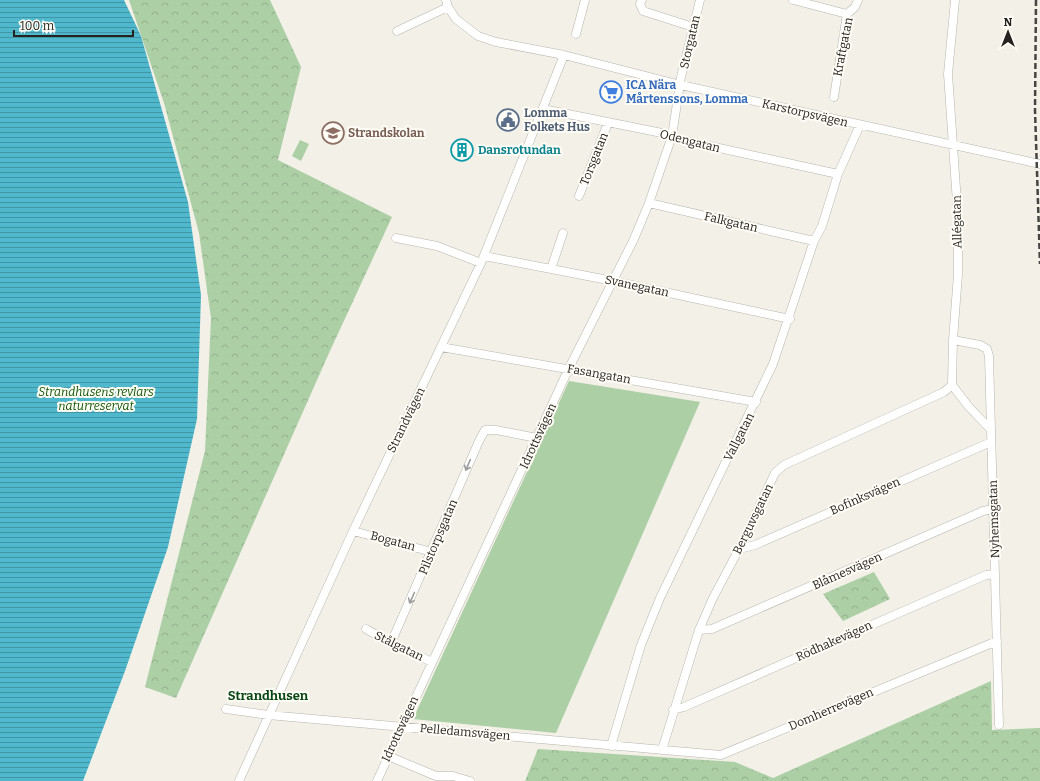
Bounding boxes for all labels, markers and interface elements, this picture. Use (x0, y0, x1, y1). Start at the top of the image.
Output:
scale bar (14, 12, 133, 38)
north arrow (988, 12, 1028, 52)
street label: Storgatan (677, 13, 703, 70)
street label: Kraftgatan (830, 16, 856, 78)
text: N (1004, 16, 1013, 29)
text: 100 m (20, 19, 55, 33)
place label: ICA Nära Mårtenssons, Lomma (626, 78, 748, 106)
supermarket icon: ICA Nära Mårtenssons, Lomma (598, 79, 624, 105)
street label: Karstorpsvägen (761, 96, 850, 130)
place label: Lomma Folkets Hus (524, 106, 590, 134)
public building icon: Lomma Folkets Hus (495, 107, 521, 133)
school or university icon: Strandskolan (320, 120, 346, 146)
place label: Strandskolan (348, 126, 425, 140)
street label: Odengatan (658, 127, 722, 155)
street label: Torsgatan (577, 130, 611, 187)
building icon: Dansrotundan (449, 137, 475, 163)
place label: Dansrotundan (478, 143, 561, 157)
street label: Allégatan (950, 195, 964, 249)
street label: Falkgatan (703, 209, 759, 235)
street label: Svanegatan (604, 272, 671, 300)
street label: Fasangatan (566, 362, 632, 387)
park label: Strandhusens revlars naturreservat (38, 385, 154, 413)
street label: Strandvägen (384, 385, 428, 455)
street label: Idrottsvägen (517, 401, 559, 471)
street label: Vallgatan (721, 410, 757, 463)
one-way arrow (464, 459, 472, 471)
street label: Bofinksvägen (828, 474, 903, 518)
street label: Nyhemsgatan (986, 479, 1002, 558)
street label: Berguvsgatan (730, 481, 776, 556)
street label: Pilstorpsgatan (416, 497, 460, 577)
street label: Bogatan (369, 528, 417, 554)
street label: Blåmesvägen (810, 549, 884, 593)
one-way arrow (408, 591, 415, 603)
street label: Rödhakevägen (794, 618, 875, 664)
street label: Stålgatan (372, 628, 426, 664)
street label: Domherrevägen (786, 685, 876, 733)
district label: Strandhusen (228, 688, 309, 703)
street label: Idrottsvägen (379, 694, 421, 764)
street label: Pelledamsvägen (419, 721, 511, 743)

